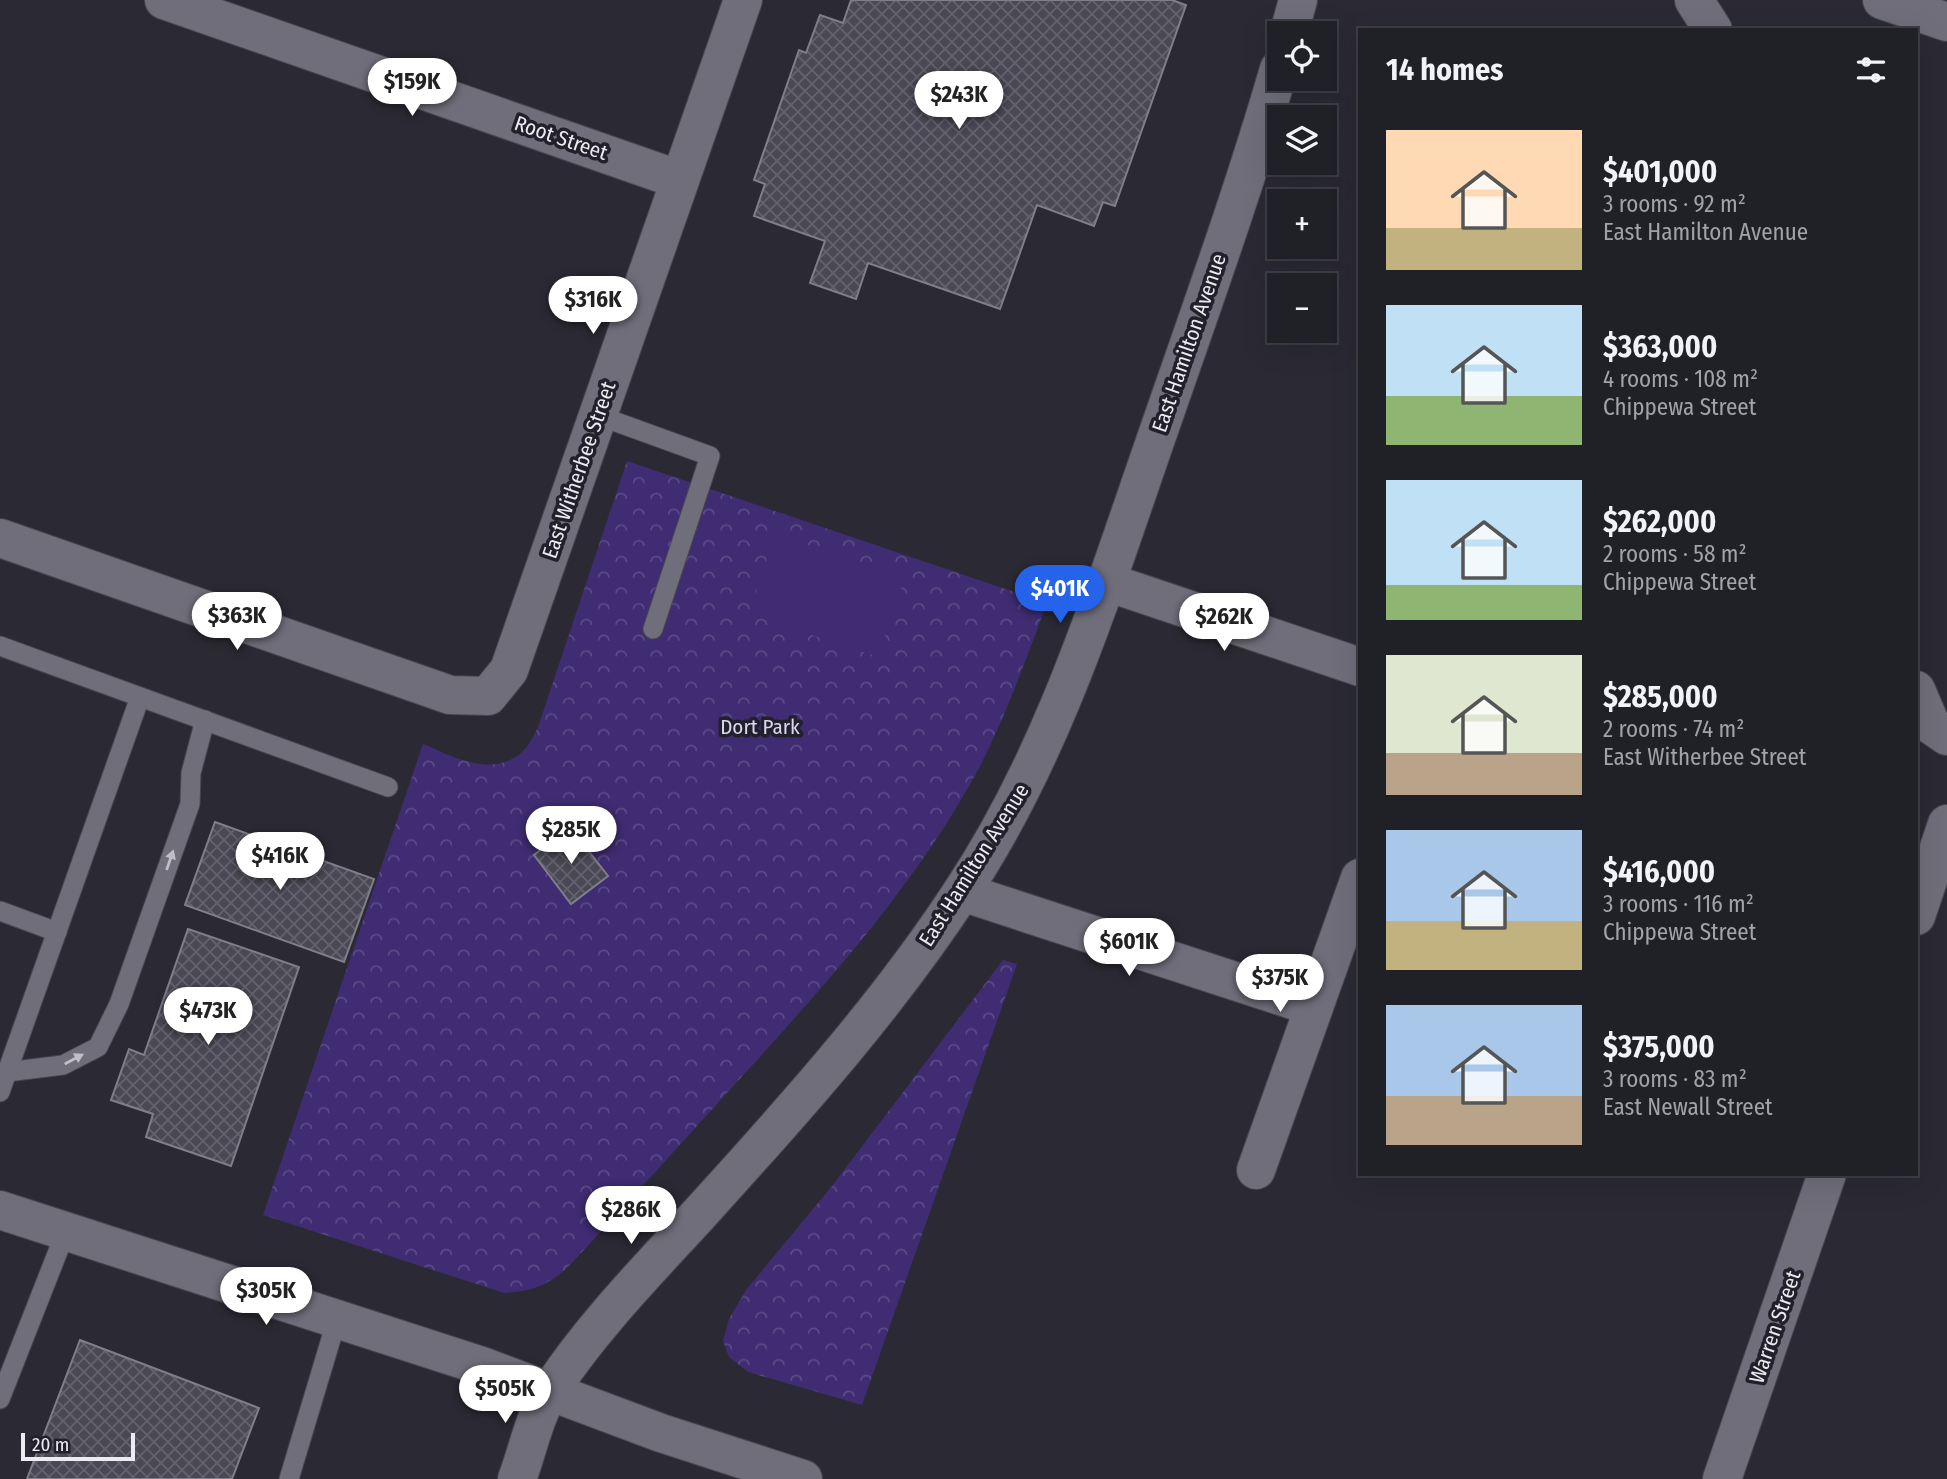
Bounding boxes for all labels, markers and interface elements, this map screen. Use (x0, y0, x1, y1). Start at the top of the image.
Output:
map controls (1267, 21, 1337, 343)
button: locate (1267, 21, 1337, 91)
icon: filters (1852, 51, 1890, 89)
text: 14 homes (1386, 52, 1503, 88)
pin: $159K (363, 58, 461, 118)
text: $159K (384, 67, 440, 95)
pin: $243K (910, 72, 1008, 131)
text: $243K (930, 80, 988, 108)
button: layers (1267, 105, 1337, 175)
street label: Root Street (511, 110, 611, 166)
text: $401,000 (1603, 154, 1717, 190)
icon: home (1442, 158, 1526, 242)
button: + (1267, 189, 1337, 259)
text: 3 rooms · 92 m² (1603, 190, 1746, 218)
text: East Hamilton Avenue (1603, 218, 1808, 246)
street label: East Hamilton Avenue (1146, 250, 1232, 436)
button: − (1267, 273, 1337, 343)
pin: $316K (544, 276, 642, 336)
text: $316K (565, 285, 622, 313)
text: $363,000 (1603, 329, 1717, 365)
icon: home (1442, 333, 1526, 417)
text: 4 rooms · 108 m² (1603, 365, 1758, 393)
street label: East Witherbee Street (536, 378, 622, 562)
text: Chippewa Street (1603, 393, 1756, 421)
text: $262,000 (1603, 504, 1716, 540)
icon: home (1442, 508, 1526, 592)
text: 2 rooms · 58 m² (1603, 540, 1747, 568)
pin: $401K (1011, 566, 1109, 625)
text: Chippewa Street (1603, 568, 1756, 596)
text: $401K (1031, 574, 1089, 602)
pin: $363K (188, 592, 286, 652)
pin: $262K (1175, 594, 1273, 653)
text: $363K (208, 601, 266, 629)
text: $262K (1195, 602, 1253, 630)
text: $285,000 (1603, 679, 1718, 715)
icon: home (1442, 683, 1526, 767)
park label: Dort Park (720, 714, 800, 740)
text: 2 rooms · 74 m² (1603, 715, 1744, 743)
text: East Witherbee Street (1603, 743, 1806, 771)
street label: East Hamilton Avenue (913, 779, 1035, 951)
pin: $285K (522, 806, 620, 866)
text: $285K (542, 815, 600, 843)
pin: $416K (231, 832, 329, 892)
text: $416K (252, 841, 308, 869)
one-way arrow (165, 850, 176, 871)
text: $416,000 (1603, 854, 1715, 890)
icon: home (1442, 858, 1526, 942)
text: 3 rooms · 116 m² (1603, 890, 1754, 918)
pin: $601K (1080, 918, 1178, 978)
text: Chippewa Street (1603, 918, 1756, 946)
text: $601K (1100, 927, 1158, 955)
pin: $375K (1231, 954, 1329, 1014)
text: $375K (1252, 963, 1308, 991)
pin: $473K (159, 988, 257, 1047)
text: $473K (180, 996, 236, 1024)
text: $375,000 (1603, 1029, 1715, 1065)
icon: home (1442, 1033, 1526, 1117)
one-way arrow (64, 1054, 84, 1065)
text: 3 rooms · 83 m² (1603, 1065, 1747, 1093)
text: East Newall Street (1603, 1093, 1773, 1121)
pin: $286K (582, 1186, 680, 1246)
text: $286K (601, 1195, 661, 1223)
street label: Warren Street (1744, 1267, 1806, 1387)
pin: $305K (217, 1268, 315, 1327)
text: $305K (236, 1276, 296, 1304)
pin: $505K (456, 1366, 554, 1425)
text: $505K (475, 1374, 535, 1402)
scale bar (21, 1430, 135, 1462)
text: 20 m (32, 1433, 69, 1456)

